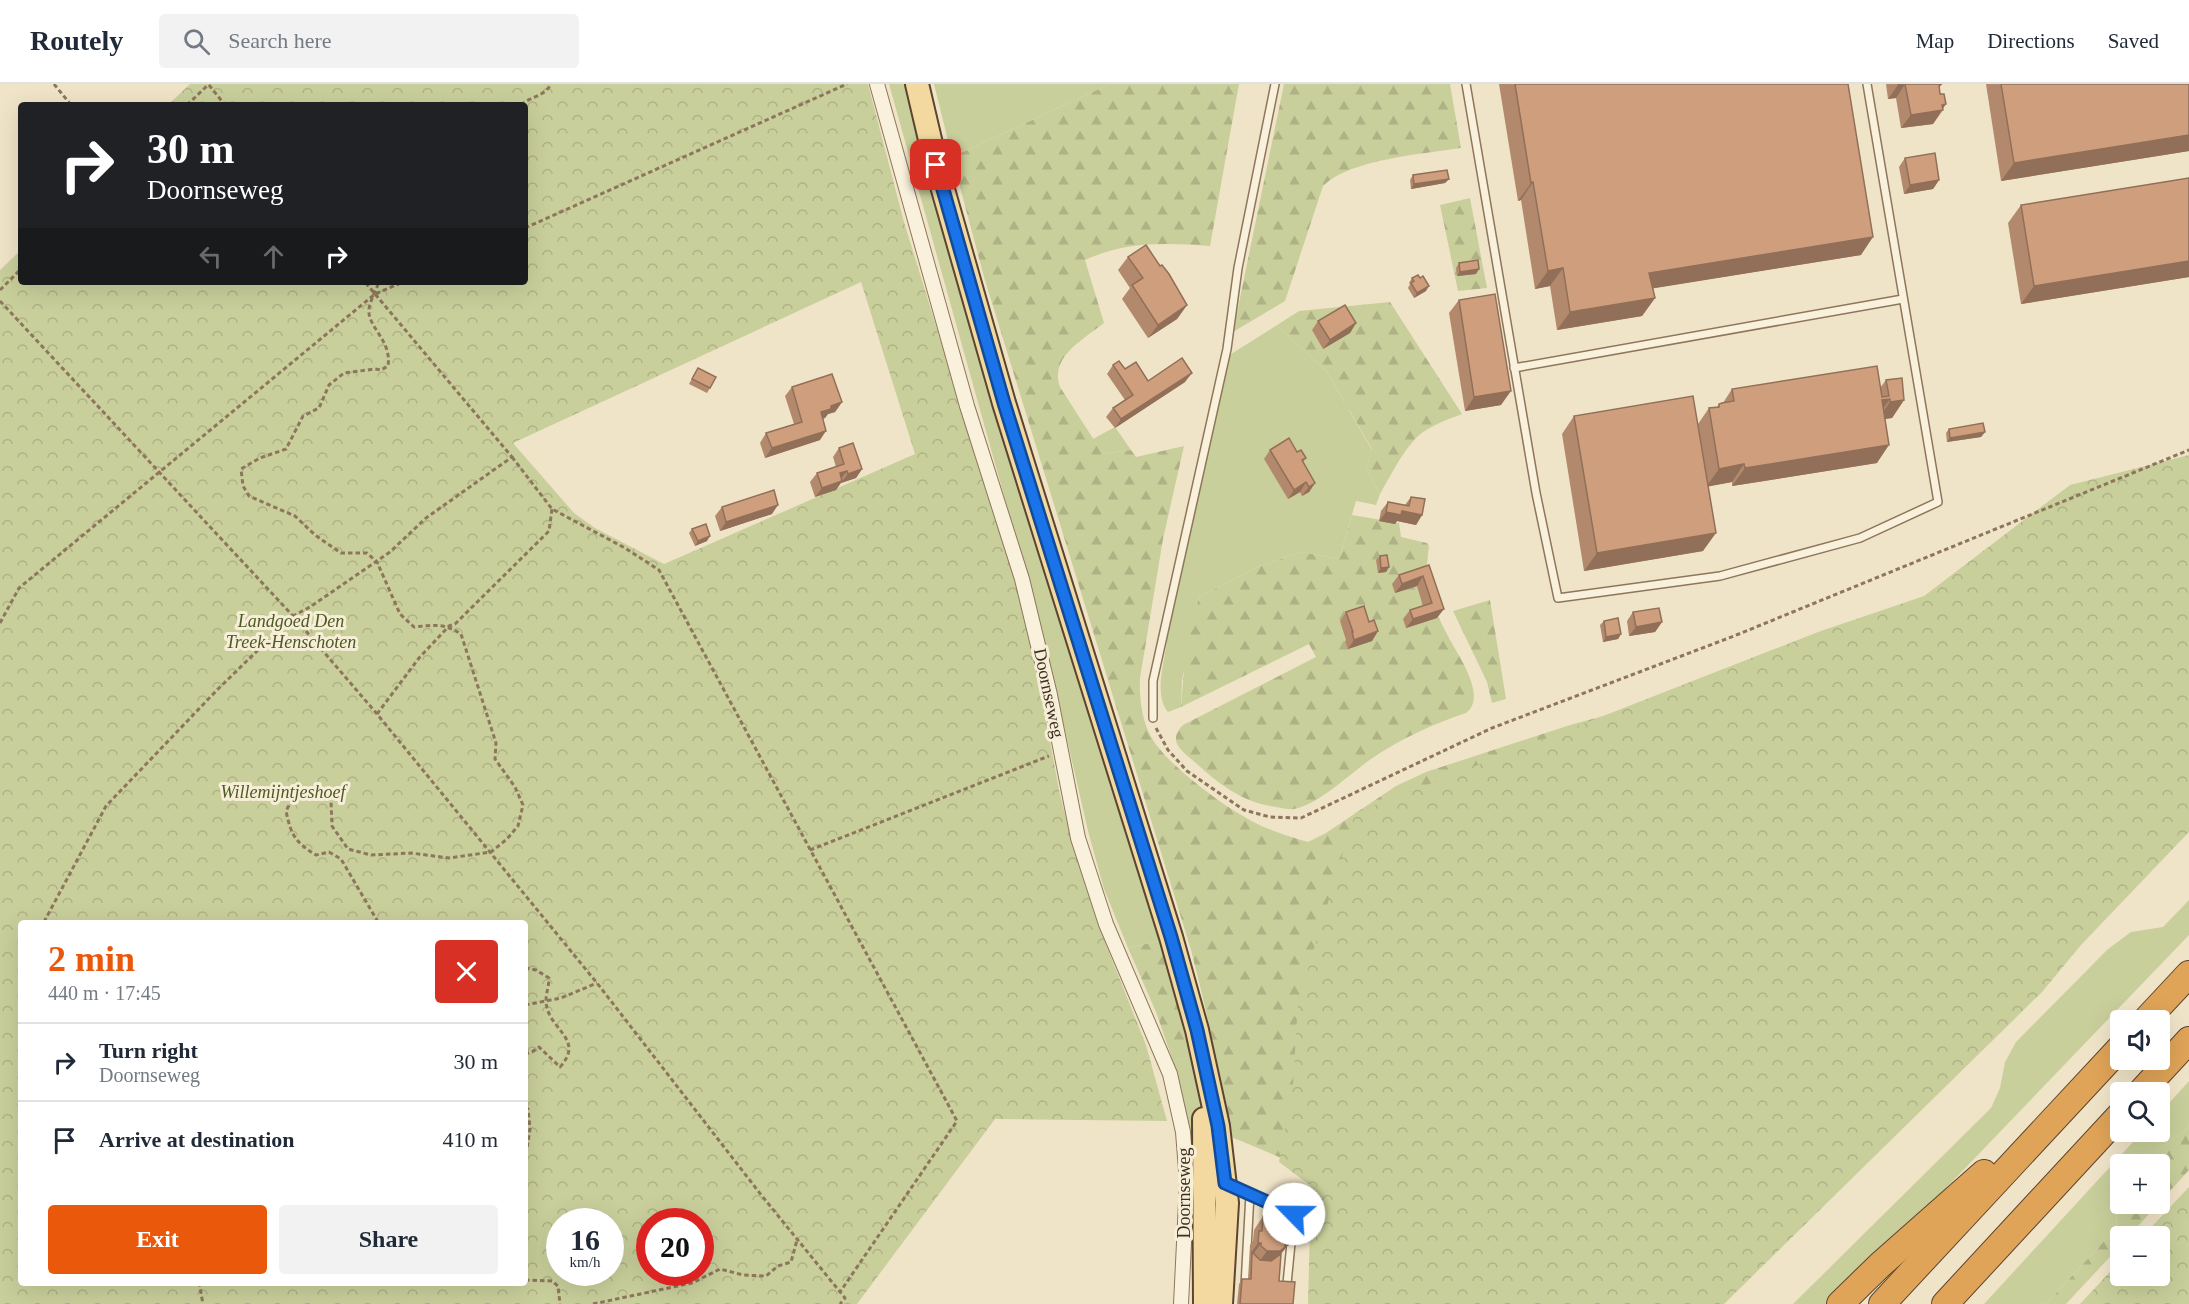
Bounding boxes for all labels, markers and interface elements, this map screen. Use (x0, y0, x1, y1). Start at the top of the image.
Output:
search box (159, 14, 579, 68)
text: Routely (30, 25, 123, 56)
icon: search (180, 25, 213, 58)
text: Search here (228, 28, 332, 53)
text: Map (1916, 29, 1954, 53)
text: Directions (1987, 29, 2075, 53)
text: Saved (2108, 29, 2159, 53)
icon: right (48, 126, 126, 204)
text: 30 m (147, 126, 235, 172)
pin (910, 139, 961, 190)
icon: arrive (919, 148, 952, 181)
text: Doornseweg (147, 175, 283, 205)
icon: left (194, 240, 227, 273)
icon: ahead (257, 240, 290, 273)
icon: right (320, 240, 353, 273)
park label: Landgoed Den Treek-Henschoten (226, 611, 356, 652)
street label: Doornseweg (1030, 646, 1068, 740)
park label: Willemijntjeshoef (221, 782, 348, 802)
text: 2 min (48, 939, 135, 979)
button: close (435, 940, 498, 1003)
text: 440 m · 17:45 (48, 982, 161, 1004)
map controls (2110, 1010, 2170, 1286)
button: sound (2110, 1010, 2170, 1070)
text: Turn right (99, 1038, 198, 1063)
icon: right (48, 1046, 81, 1079)
text: 30 m (453, 1049, 498, 1074)
text: Doornseweg (99, 1064, 200, 1086)
button: search (2110, 1082, 2170, 1142)
icon: arrive (48, 1124, 81, 1157)
text: Arrive at destination (99, 1127, 295, 1152)
text: 410 m (442, 1127, 498, 1152)
street label: Doornseweg (1174, 1148, 1194, 1238)
button: + (2110, 1154, 2170, 1214)
position arrow (1262, 1182, 1326, 1246)
button: Exit (48, 1205, 267, 1274)
button: Share (279, 1205, 498, 1274)
speed limit sign: 20 (636, 1208, 714, 1286)
text: 16 (570, 1223, 600, 1256)
button: − (2110, 1226, 2170, 1286)
text: km/h (570, 1254, 600, 1270)

